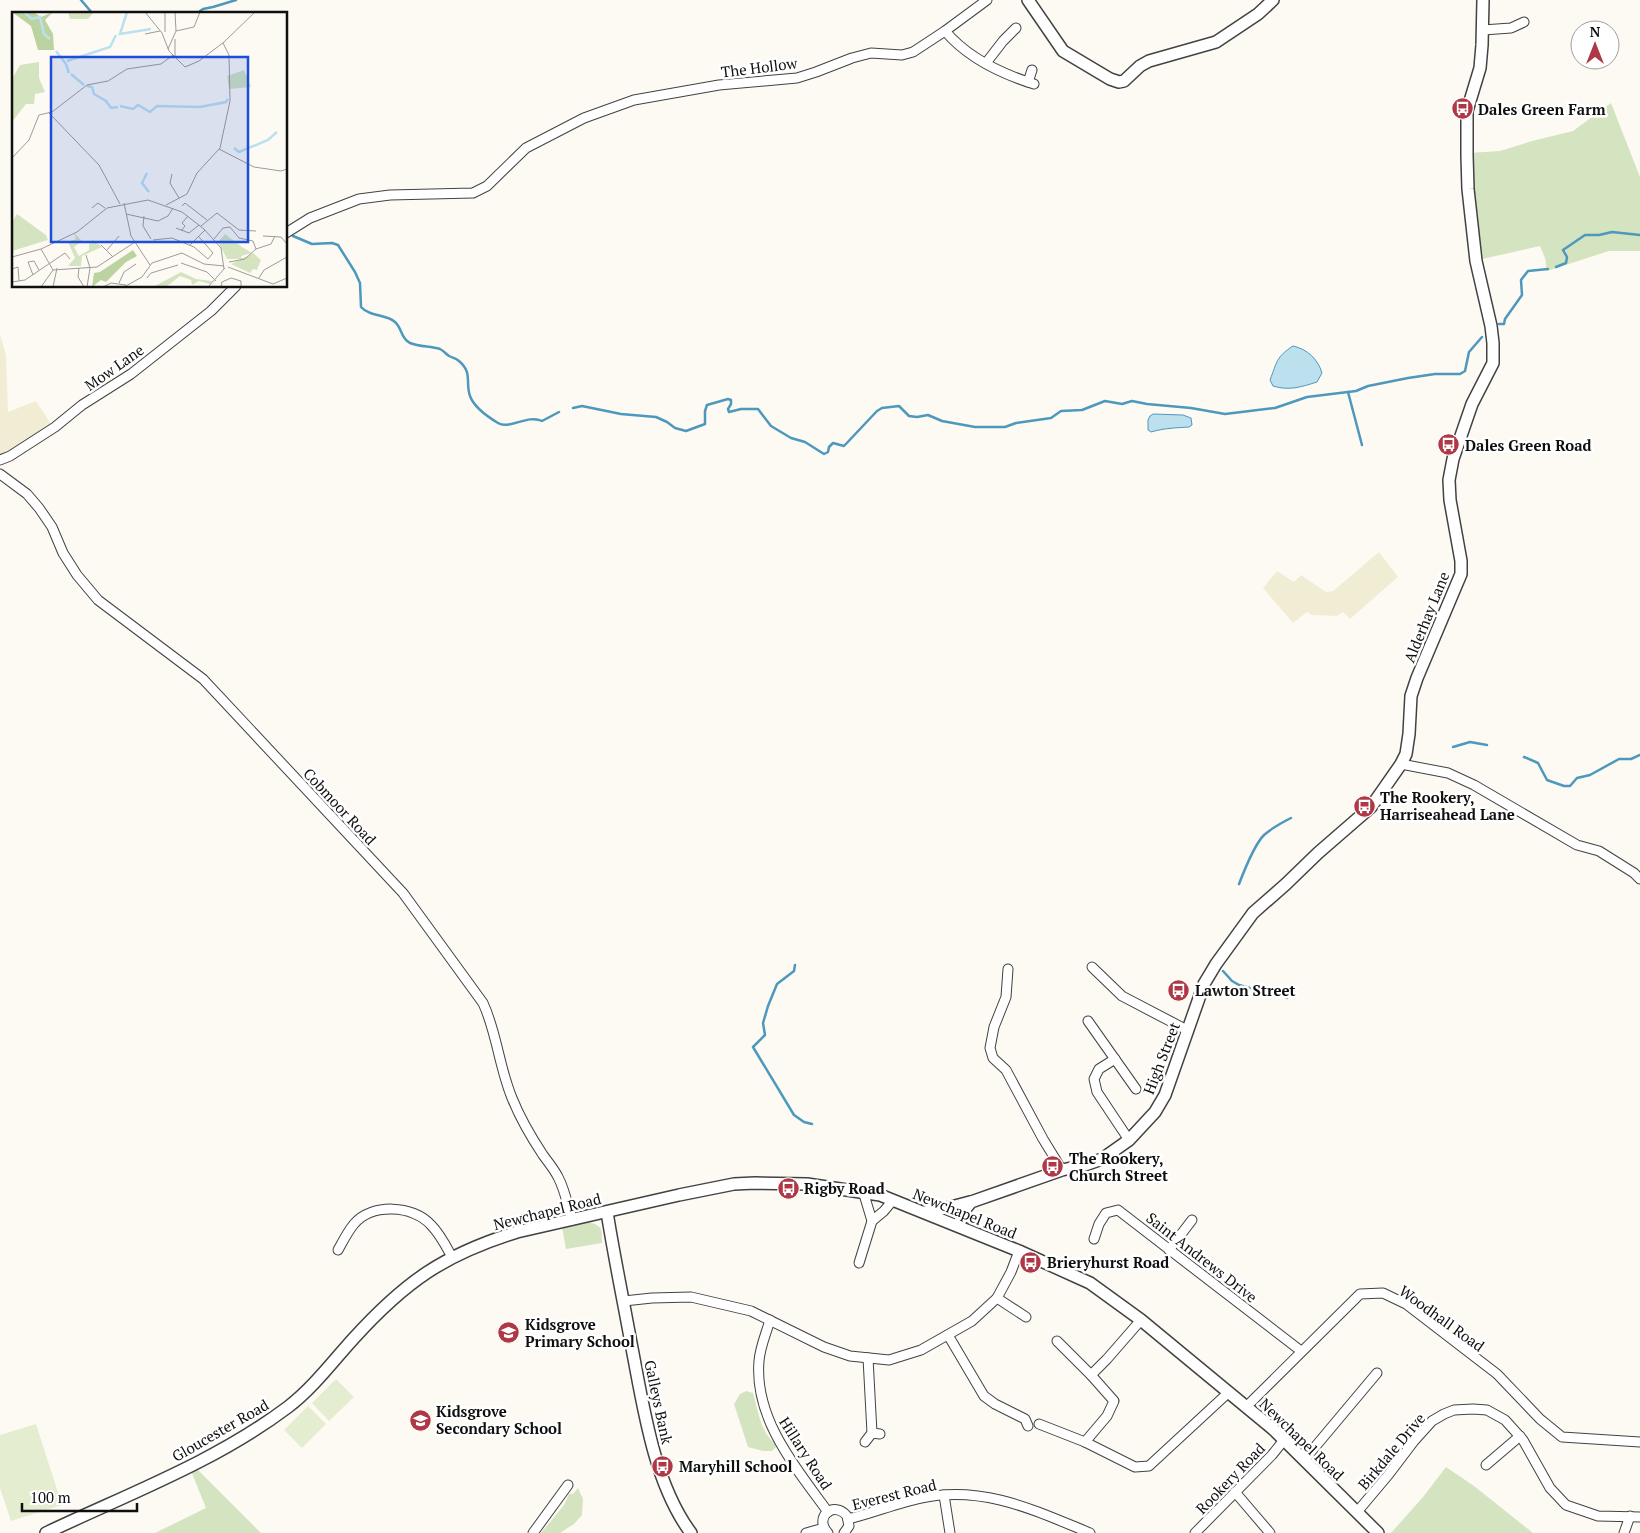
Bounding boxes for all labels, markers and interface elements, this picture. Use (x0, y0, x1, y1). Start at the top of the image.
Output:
inset map (12, 12, 288, 288)
north arrow (1570, 20, 1620, 70)
text: N (1590, 22, 1601, 41)
street label: The Hollow (720, 52, 799, 82)
bus stop icon: Dales Green Farm (1450, 97, 1474, 121)
place label: Dales Green Farm (1478, 99, 1606, 119)
street label: Mow Lane (80, 339, 148, 395)
bus stop icon: Dales Green Road (1437, 433, 1461, 457)
place label: Dales Green Road (1465, 435, 1592, 455)
street label: Alderhay Lane (1399, 569, 1453, 665)
street label: Cobmoor Road (299, 763, 381, 849)
place label: The Rookery, Harriseahead Lane (1380, 787, 1515, 824)
bus stop icon: The Rookery, Harriseahead Lane (1352, 794, 1376, 818)
bus stop icon: Lawton Street (1167, 978, 1191, 1002)
place label: Lawton Street (1195, 980, 1296, 1000)
street label: High Street (1138, 1019, 1184, 1097)
place label: The Rookery, Church Street (1069, 1148, 1168, 1185)
bus stop icon: The Rookery, Church Street (1041, 1155, 1065, 1179)
bus stop icon: Rigby Road (776, 1176, 800, 1200)
place label: Rigby Road (804, 1178, 885, 1198)
street label: Newchapel Road (910, 1183, 1020, 1243)
street label: Newchapel Road (491, 1188, 603, 1234)
street label: Saint Andrews Drive (1142, 1207, 1262, 1307)
bus stop icon: Brieryhurst Road (1019, 1250, 1043, 1274)
place label: Brieryhurst Road (1047, 1252, 1169, 1272)
street label: Woodhall Road (1395, 1280, 1489, 1356)
place label: Kidsgrove Primary School (525, 1314, 635, 1351)
school or university icon: Kidsgrove Primary School (497, 1321, 521, 1345)
street label: Galleys Bank (640, 1358, 678, 1446)
street label: Gloucester Road (168, 1394, 272, 1466)
street label: Newchapel Road (1255, 1394, 1349, 1484)
place label: Kidsgrove Secondary School (436, 1401, 562, 1438)
school or university icon: Kidsgrove Secondary School (408, 1408, 432, 1432)
street label: Birkdale Drive (1353, 1408, 1429, 1494)
street label: Hillary Road (775, 1413, 837, 1493)
street label: Rookery Road (1191, 1438, 1269, 1518)
bus stop icon: Maryhill School (651, 1454, 675, 1478)
place label: Maryhill School (679, 1456, 792, 1476)
street label: Everest Road (850, 1474, 938, 1514)
scale bar (22, 1480, 138, 1512)
text: 100 m (30, 1487, 71, 1507)

